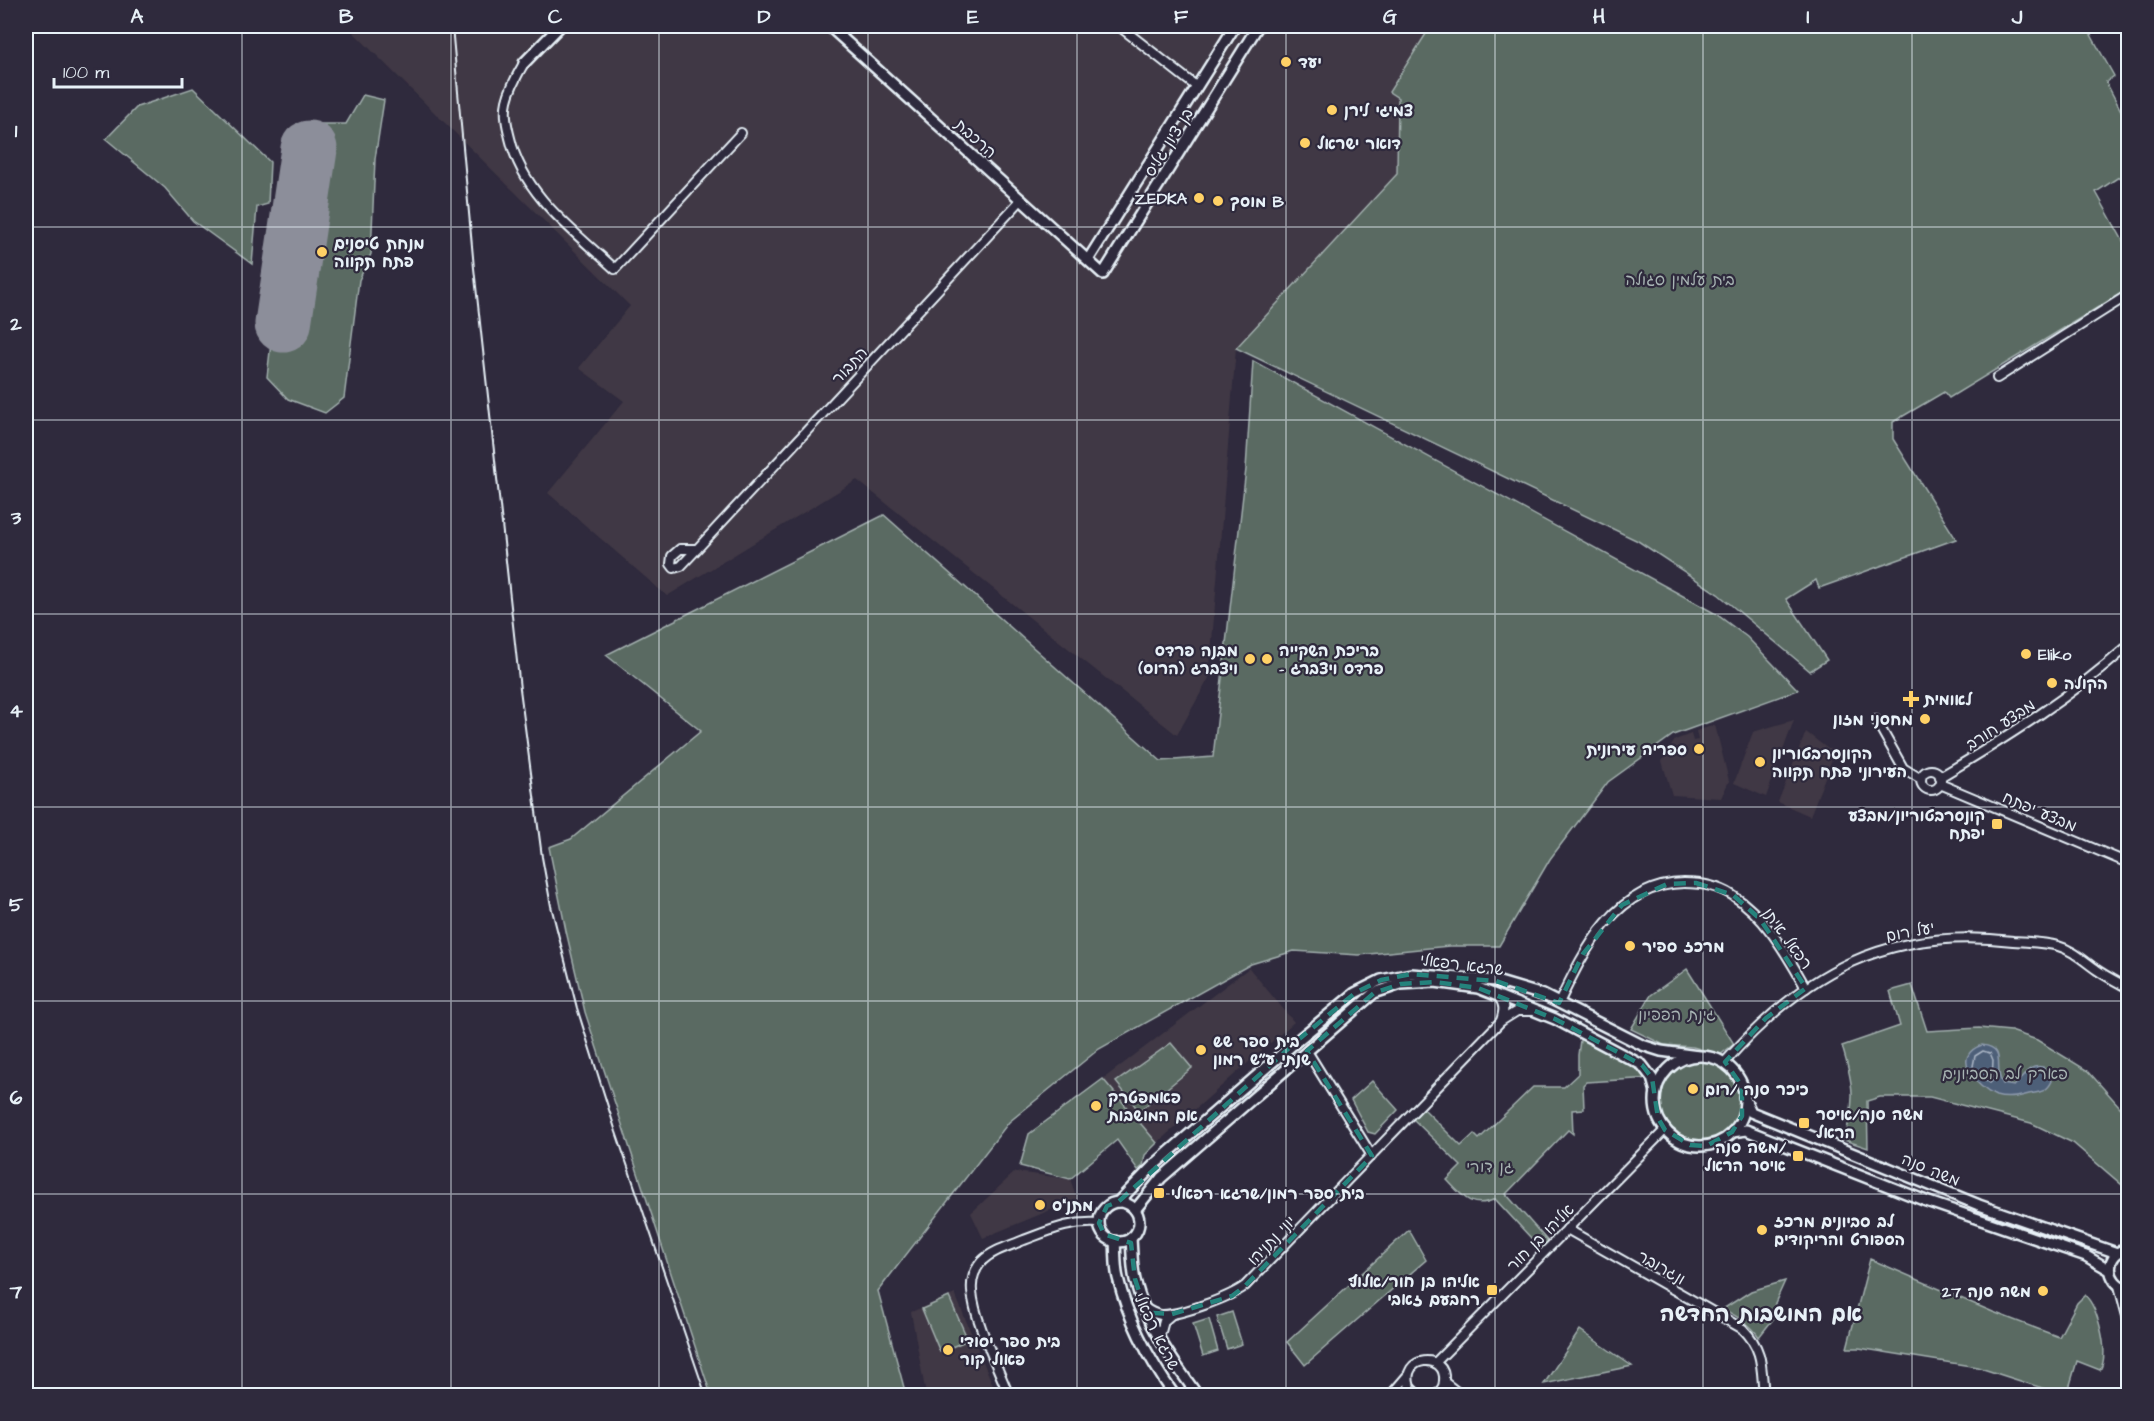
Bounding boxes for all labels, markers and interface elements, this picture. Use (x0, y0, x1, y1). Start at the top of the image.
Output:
text: A (131, 3, 144, 31)
text: B (339, 3, 354, 31)
text: C (548, 3, 563, 31)
text: D (758, 3, 771, 31)
text: E (967, 3, 979, 31)
text: F (1174, 3, 1189, 31)
text: G (1383, 3, 1397, 31)
text: H (1593, 3, 1605, 31)
text: I (1806, 3, 1810, 31)
text: J (2011, 3, 2023, 31)
scale bar (54, 51, 182, 89)
place label: יעד (1298, 52, 1322, 74)
marker: יעד (1279, 55, 1293, 69)
text: 100 m (63, 60, 109, 85)
place label: צמיגי לירן (1344, 100, 1413, 122)
marker: צמיגי לירן (1325, 103, 1339, 117)
street label: בן ציון גליס (1139, 104, 1199, 181)
street label: הרכבת (949, 113, 1001, 163)
text: 1 (15, 117, 18, 145)
place label: דואר ישראל (1317, 133, 1401, 155)
marker: דואר ישראל (1298, 136, 1312, 150)
place label: ZEDKA (1135, 188, 1188, 210)
marker: ZEDKA (1192, 191, 1206, 205)
place label: מוסך B (1230, 191, 1284, 213)
marker: מוסך B (1211, 194, 1225, 208)
place label: מנחת טיסנים פתח תקווה (334, 233, 425, 273)
marker: מנחת טיסנים פתח תקווה (315, 245, 329, 259)
park label: בית עלמין סגולה (1625, 269, 1735, 291)
text: 2 (9, 310, 22, 338)
street label: התבור (827, 342, 873, 389)
text: 3 (10, 504, 22, 532)
place label: מבנה פרדס ויצברג (הרוס) (1137, 640, 1238, 680)
place label: בריכת השקייה - פרדס ויצברג (1279, 640, 1384, 680)
place label: Eliko (2038, 644, 2072, 666)
marker: Eliko (2019, 647, 2033, 661)
marker: מבנה פרדס ויצברג (הרוס) (1243, 652, 1257, 666)
marker: בריכת השקייה - פרדס ויצברג (1260, 652, 1274, 666)
place label: הקולה (2064, 673, 2108, 695)
marker: הקולה (2045, 676, 2059, 690)
place label: לאומית (1923, 689, 1973, 711)
marker: לאומית (1902, 690, 1920, 708)
street label: מבצע חורב (1962, 694, 2040, 756)
text: 4 (9, 697, 23, 725)
place label: מחסני מזון (1833, 709, 1913, 731)
marker: מחסני מזון (1918, 712, 1932, 726)
place label: ספריה עירונית (1586, 739, 1687, 761)
marker: ספריה עירונית (1692, 742, 1706, 756)
place label: הקונסרבטוריון העירוני פתח תקווה (1772, 743, 1907, 783)
marker: הקונסרבטוריון העירוני פתח תקווה (1753, 755, 1767, 769)
street label: מבצע יפתח (1999, 786, 2080, 837)
place label: קונסרבטוריון/מבצע יפתח (1848, 805, 1985, 845)
marker: קונסרבטוריון/מבצע יפתח (1990, 817, 2004, 831)
text: 5 (9, 891, 24, 919)
street label: רפאל איתן (1757, 903, 1817, 974)
street label: יעל רום (1884, 916, 1936, 947)
place label: מרכז ספיר (1642, 936, 1725, 958)
marker: מרכז ספיר (1623, 939, 1637, 953)
street label: שרגא רפאלי (1419, 949, 1505, 981)
park label: גינת הפפיון (1638, 1004, 1716, 1026)
place label: בית ספר שש שנתי ע״ש רמון (1213, 1031, 1311, 1071)
marker: בית ספר שש שנתי ע״ש רמון (1194, 1043, 1208, 1057)
park label: פארק לב הסביונים (1942, 1063, 2068, 1085)
place label: כיכר סנה /רום (1705, 1079, 1809, 1101)
marker: כיכר סנה /רום (1686, 1082, 1700, 1096)
text: 6 (10, 1084, 23, 1112)
place label: פאמפטרק אם המושבות (1106, 1087, 1198, 1127)
marker: פאמפטרק אם המושבות (1089, 1099, 1103, 1113)
place label: משה סנה/איסר הראל (1816, 1104, 1923, 1144)
marker: משה סנה/איסר הראל (1797, 1116, 1811, 1130)
place label: משה סנה/ איסר הראל (1704, 1137, 1787, 1177)
street label: משה סנה (1898, 1148, 1963, 1192)
marker: משה סנה/ איסר הראל (1791, 1149, 1805, 1163)
park label: גן דורי (1466, 1156, 1514, 1178)
place label: בית ספר רמון/שרגא רפאלי (1171, 1183, 1365, 1205)
marker: בית ספר רמון/שרגא רפאלי (1152, 1186, 1166, 1200)
place label: מתנ"ס (1052, 1195, 1093, 1217)
marker: מתנ"ס (1033, 1198, 1047, 1212)
street label: אליהו בן חור (1502, 1199, 1579, 1276)
street label: יוני נתניהו (1243, 1211, 1301, 1270)
place label: לב סביונים מרכז הספורט והריקודים (1774, 1211, 1905, 1251)
marker: לב סביונים מרכז הספורט והריקודים (1755, 1223, 1769, 1237)
street label: ונגרובר (1634, 1245, 1689, 1290)
place label: אליהו בן חור/אלוף רחבעם זאבי (1348, 1271, 1480, 1311)
text: 7 (9, 1278, 23, 1306)
place label: משה סנה 27 (1941, 1281, 2031, 1303)
marker: אליהו בן חור/אלוף רחבעם זאבי (1485, 1283, 1499, 1297)
marker: משה סנה 27 (2036, 1284, 2050, 1298)
street label: שרגא רפאלי (1128, 1289, 1184, 1374)
district label: אם המושבות החדשה (1660, 1299, 1862, 1330)
place label: בית ספר יסודי פאול קור (960, 1331, 1061, 1371)
marker: בית ספר יסודי פאול קור (941, 1343, 955, 1357)

